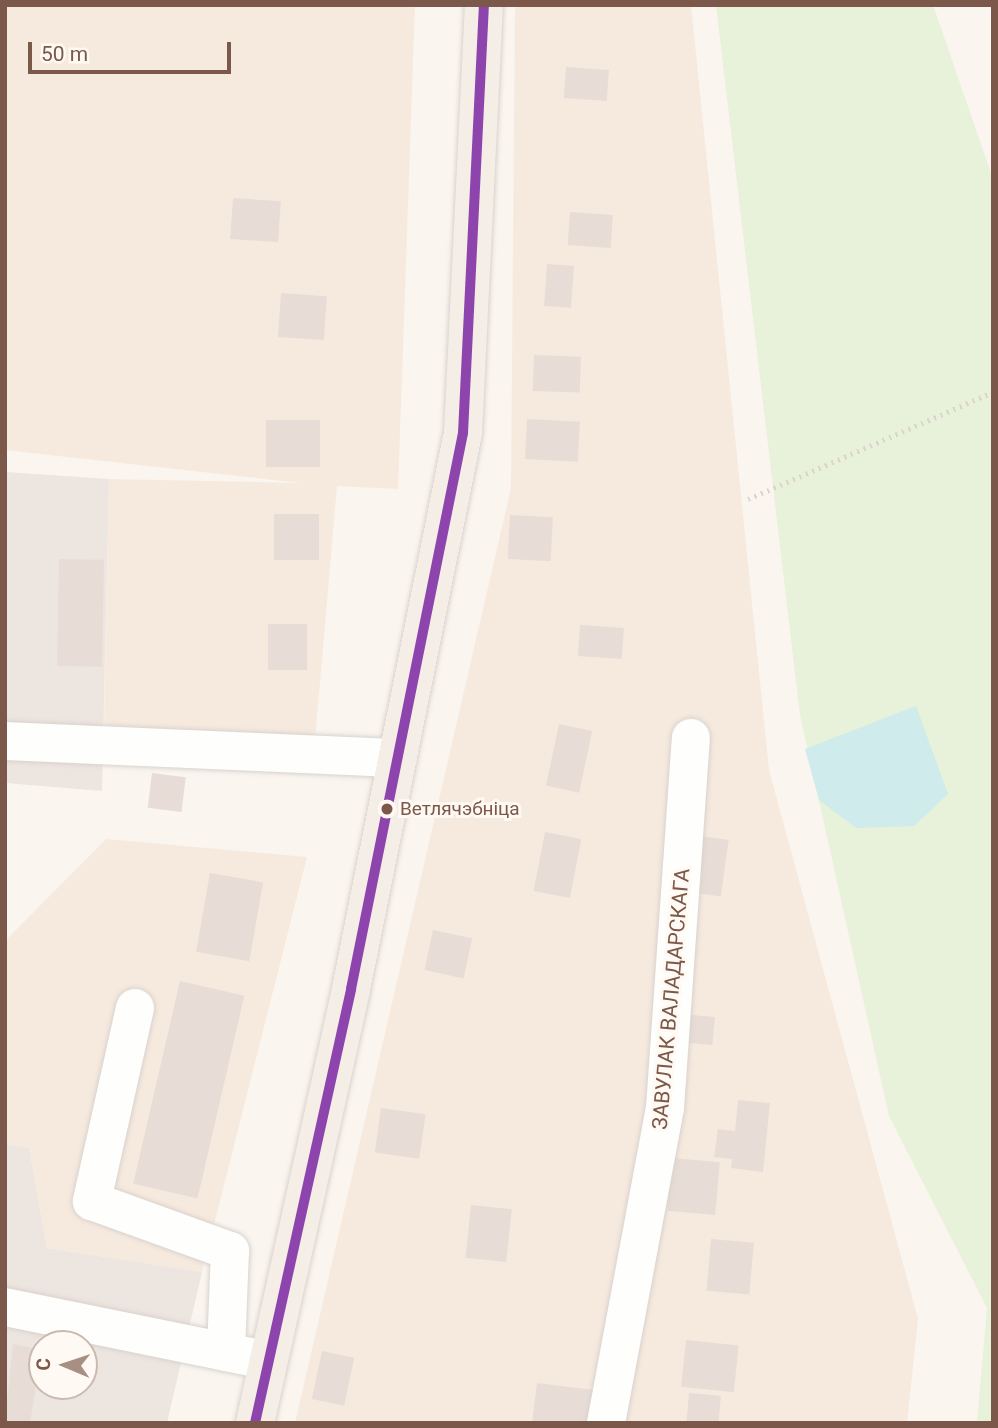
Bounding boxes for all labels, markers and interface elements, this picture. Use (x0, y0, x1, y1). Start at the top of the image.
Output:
scale bar (32, 28, 234, 72)
text: 50 m (41, 42, 88, 66)
place label: Ветлячэбніца (400, 798, 520, 820)
marker: Ветлячэбніца (380, 802, 394, 816)
street label: ЗАВУЛАК ВАЛАДАРСКАГА (647, 867, 695, 1131)
north arrow (28, 1330, 98, 1400)
text: С (32, 1358, 55, 1371)

